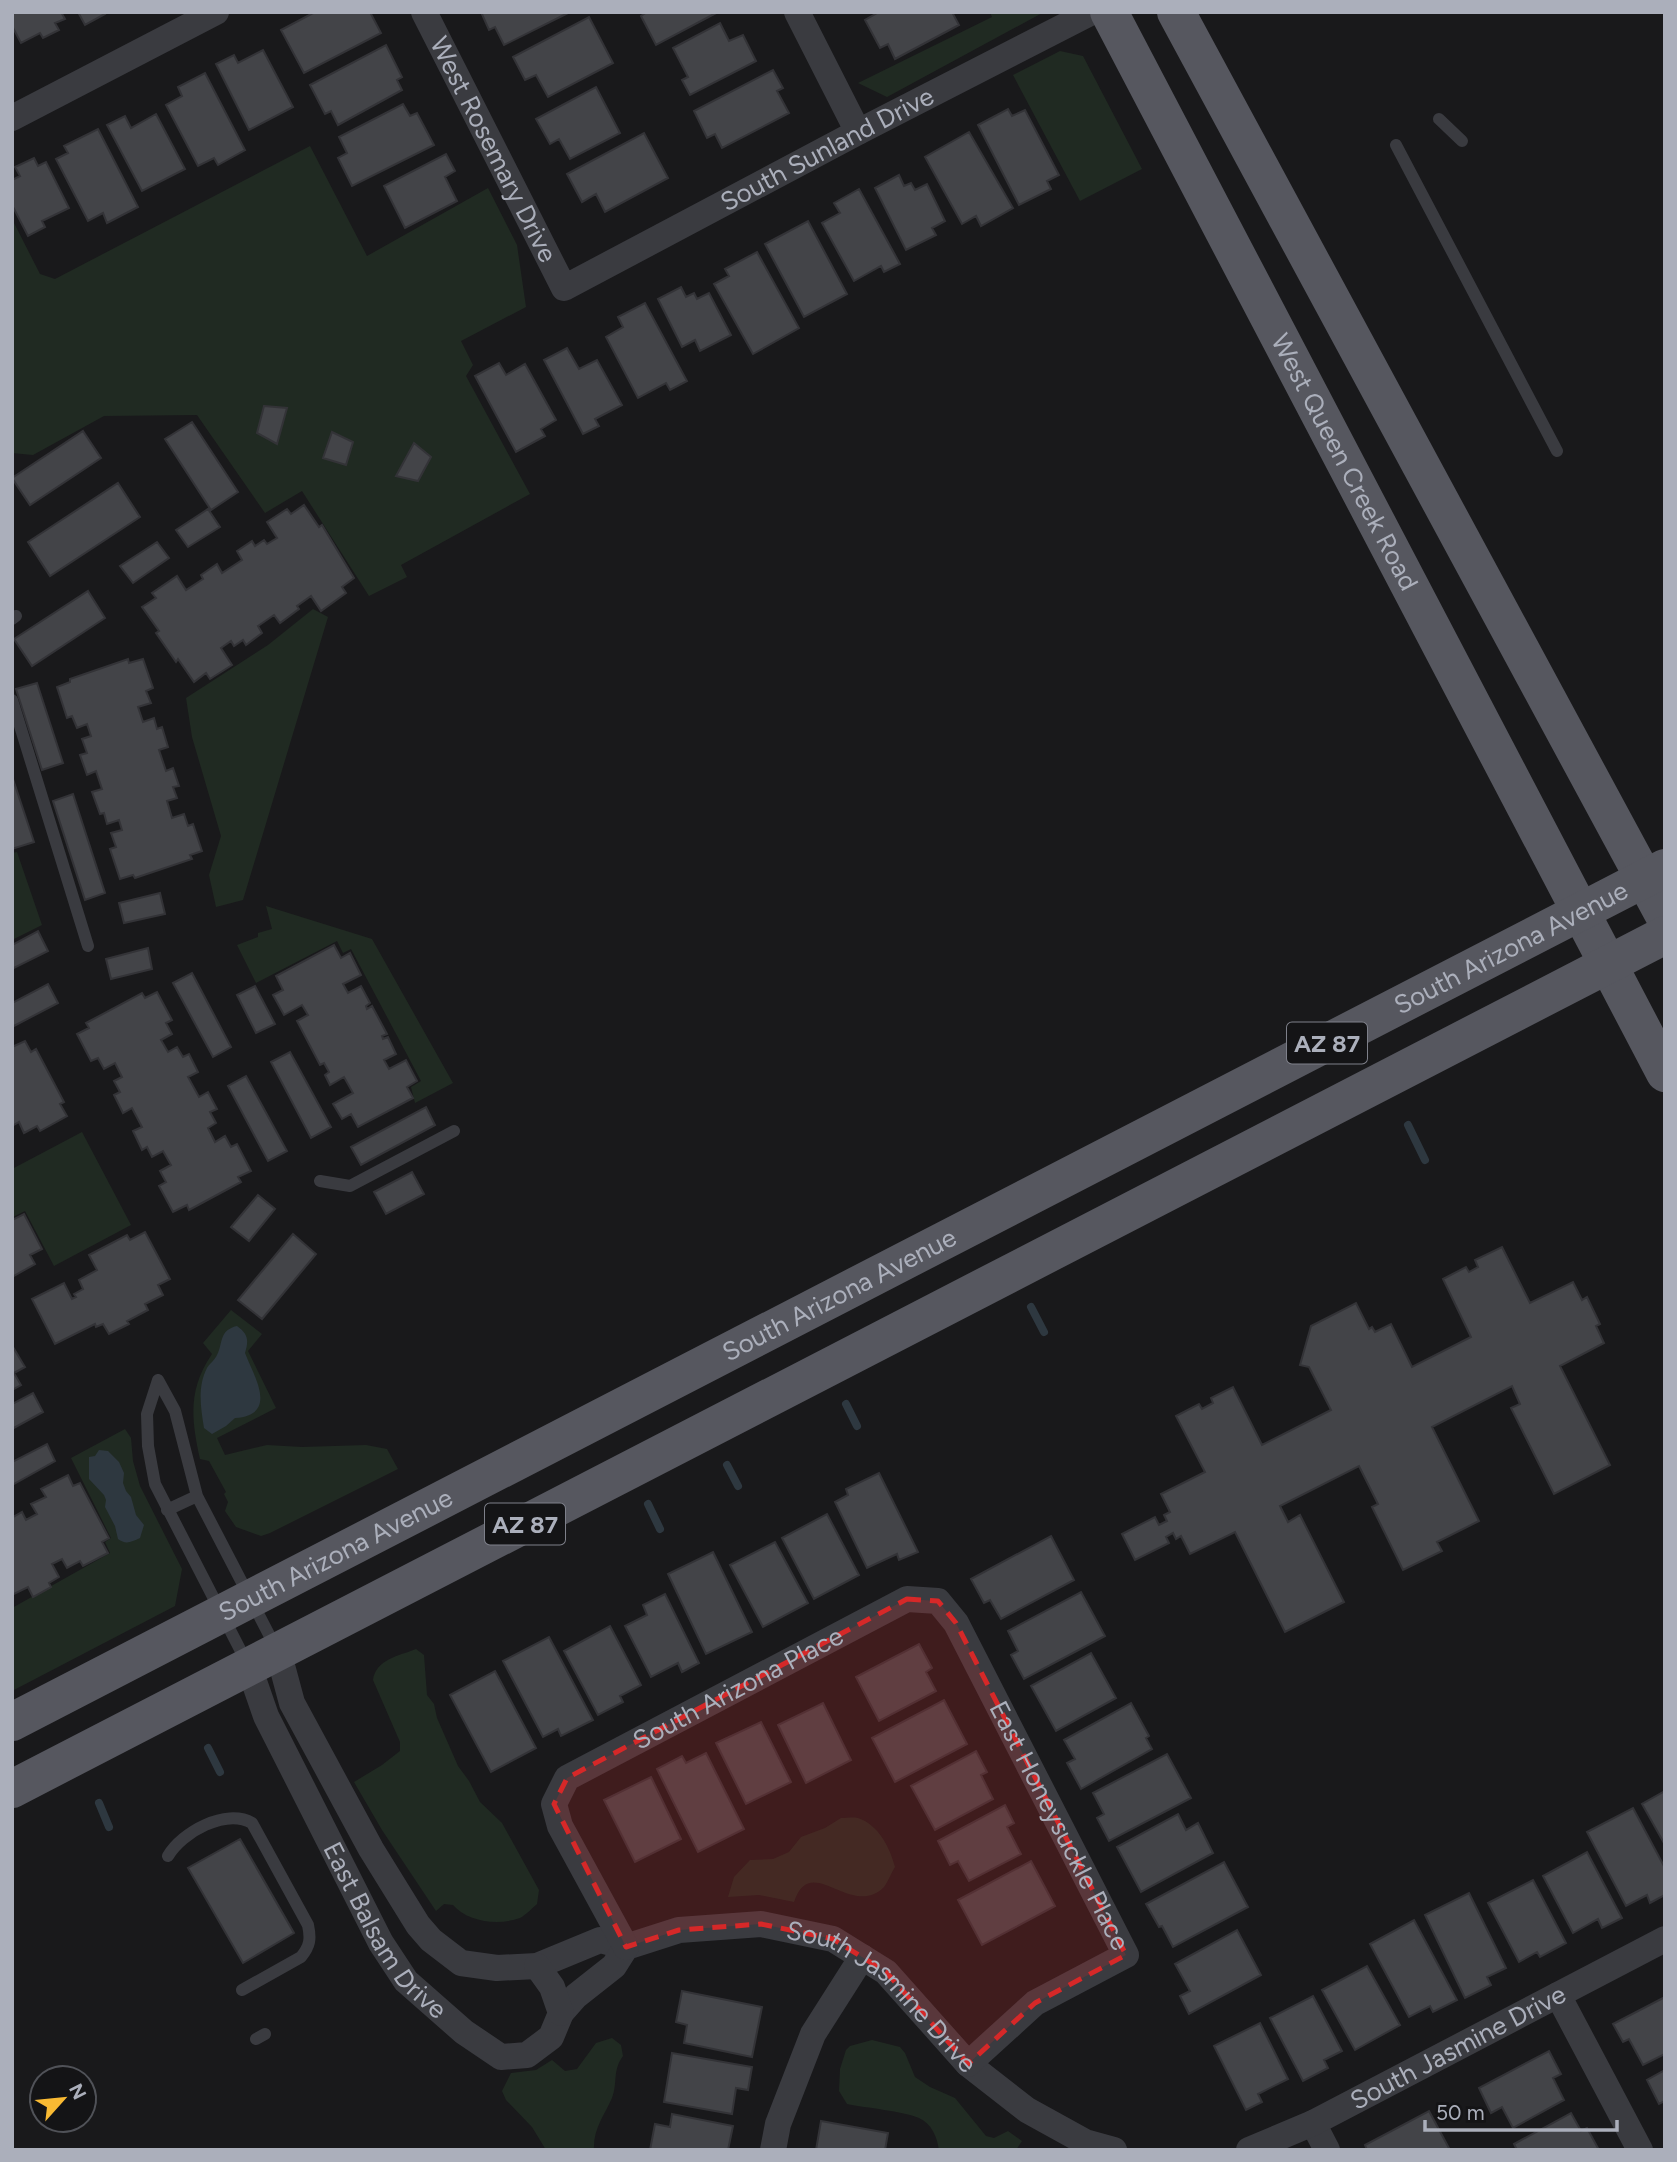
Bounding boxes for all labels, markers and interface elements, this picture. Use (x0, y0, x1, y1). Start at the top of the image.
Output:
street label: West Rosemary Drive (423, 31, 564, 267)
street label: South Sunland Drive (715, 80, 939, 218)
street label: West Queen Creek Road (1264, 328, 1425, 596)
street label: South Arizona Avenue (1388, 874, 1633, 1021)
road number: AZ 87 (1287, 1023, 1367, 1064)
street label: South Arizona Avenue (717, 1221, 961, 1368)
street label: South Arizona Avenue (213, 1481, 458, 1629)
road number: AZ 87 (485, 1504, 565, 1544)
street label: South Arizona Place (627, 1619, 849, 1756)
street label: East Honeysuckle Place (983, 1696, 1137, 1956)
street label: East Balsam Drive (316, 1836, 454, 2026)
street label: South Jasmine Drive (784, 1914, 984, 2079)
street label: South Jasmine Drive (1345, 1978, 1571, 2117)
north arrow (28, 2064, 98, 2134)
text: N (64, 2080, 91, 2103)
scale bar (1425, 2088, 1618, 2132)
text: 50 m (1436, 2100, 1485, 2125)

